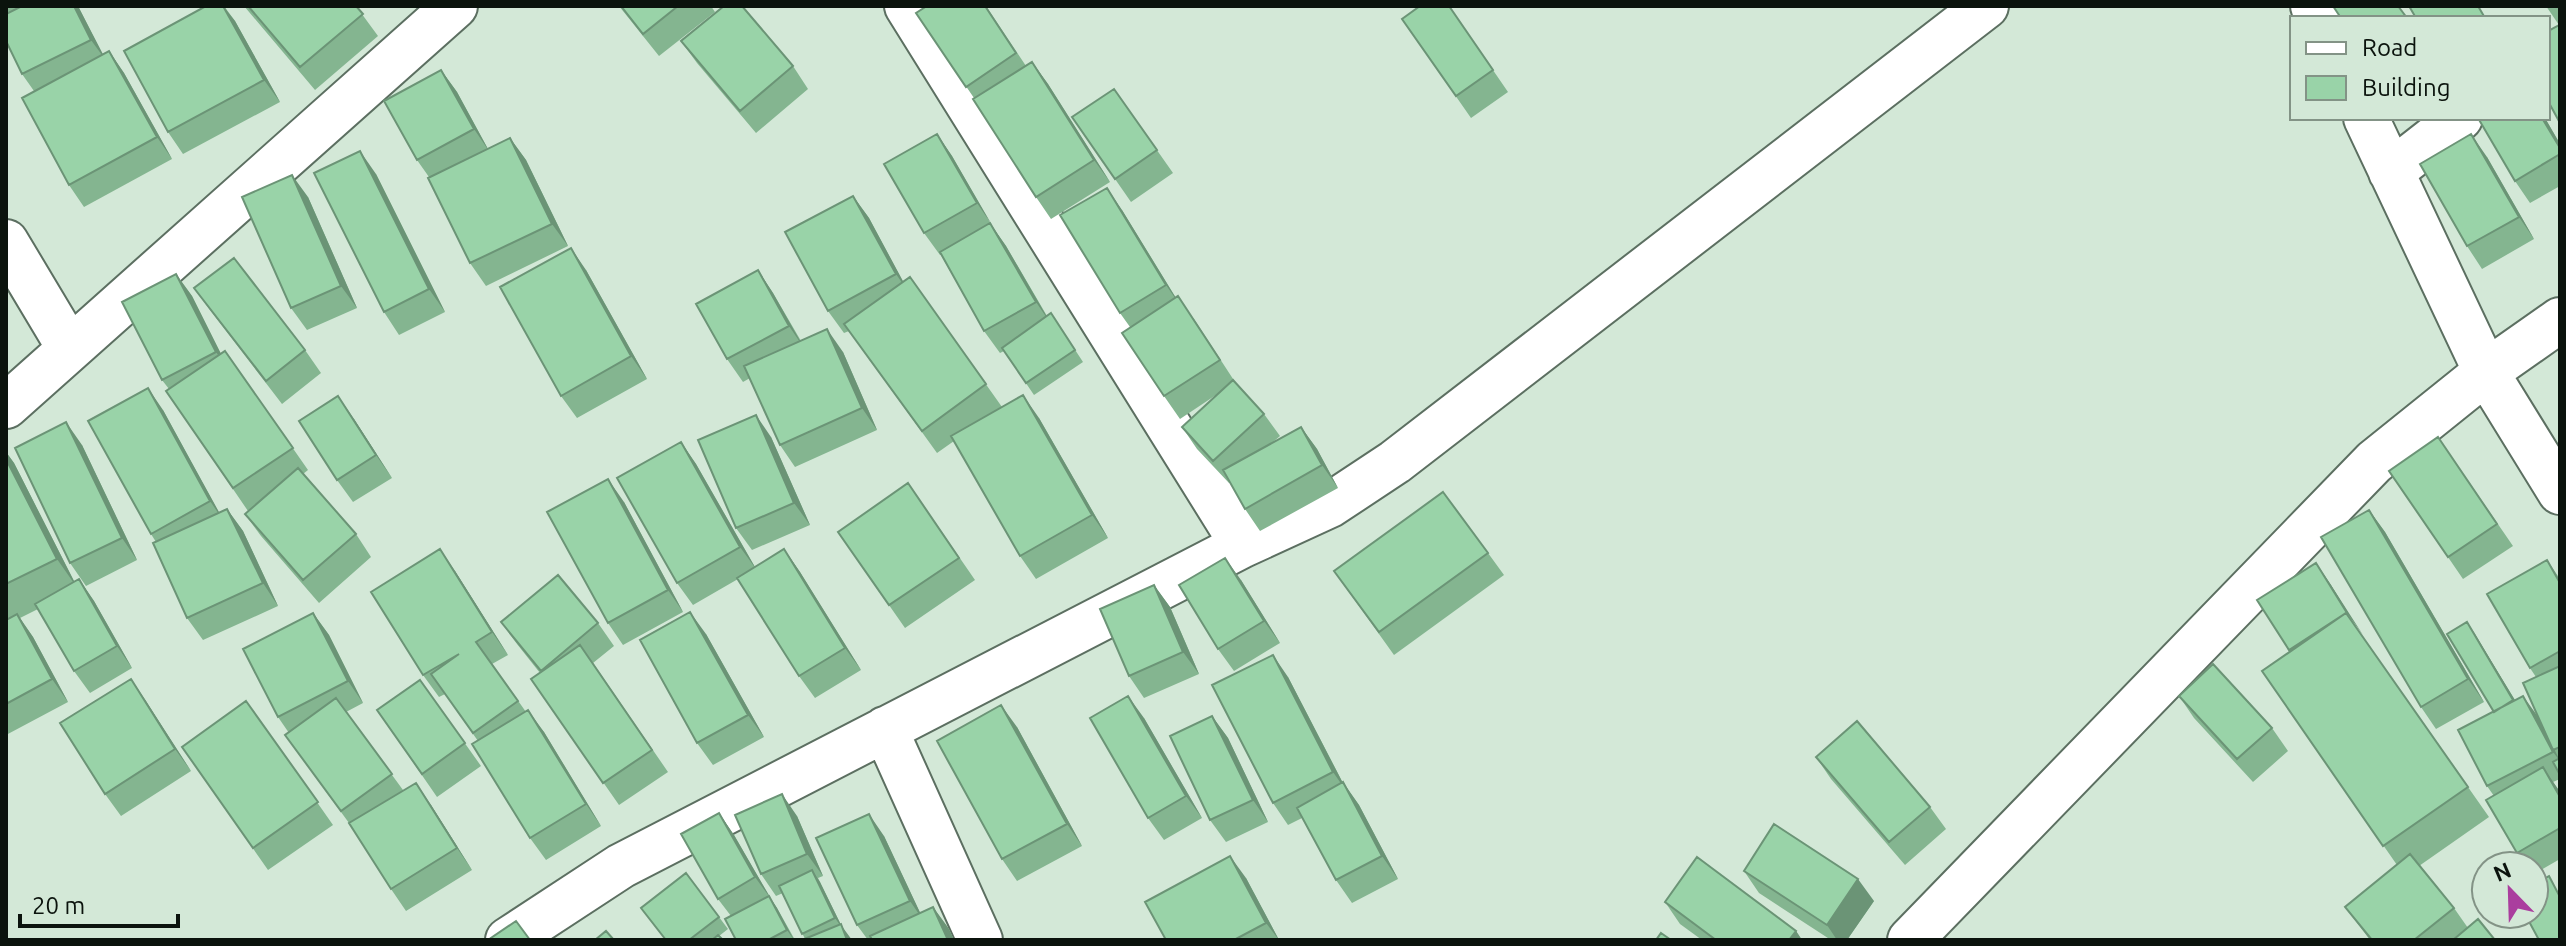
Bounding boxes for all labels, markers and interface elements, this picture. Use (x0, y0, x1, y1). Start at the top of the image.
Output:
legend (2290, 16, 2550, 120)
text: Road (2362, 34, 2417, 61)
text: Building (2362, 74, 2450, 101)
north arrow (2470, 850, 2550, 930)
text: N (2490, 856, 2514, 886)
scale bar (20, 878, 178, 928)
text: 20 m (32, 892, 85, 919)

